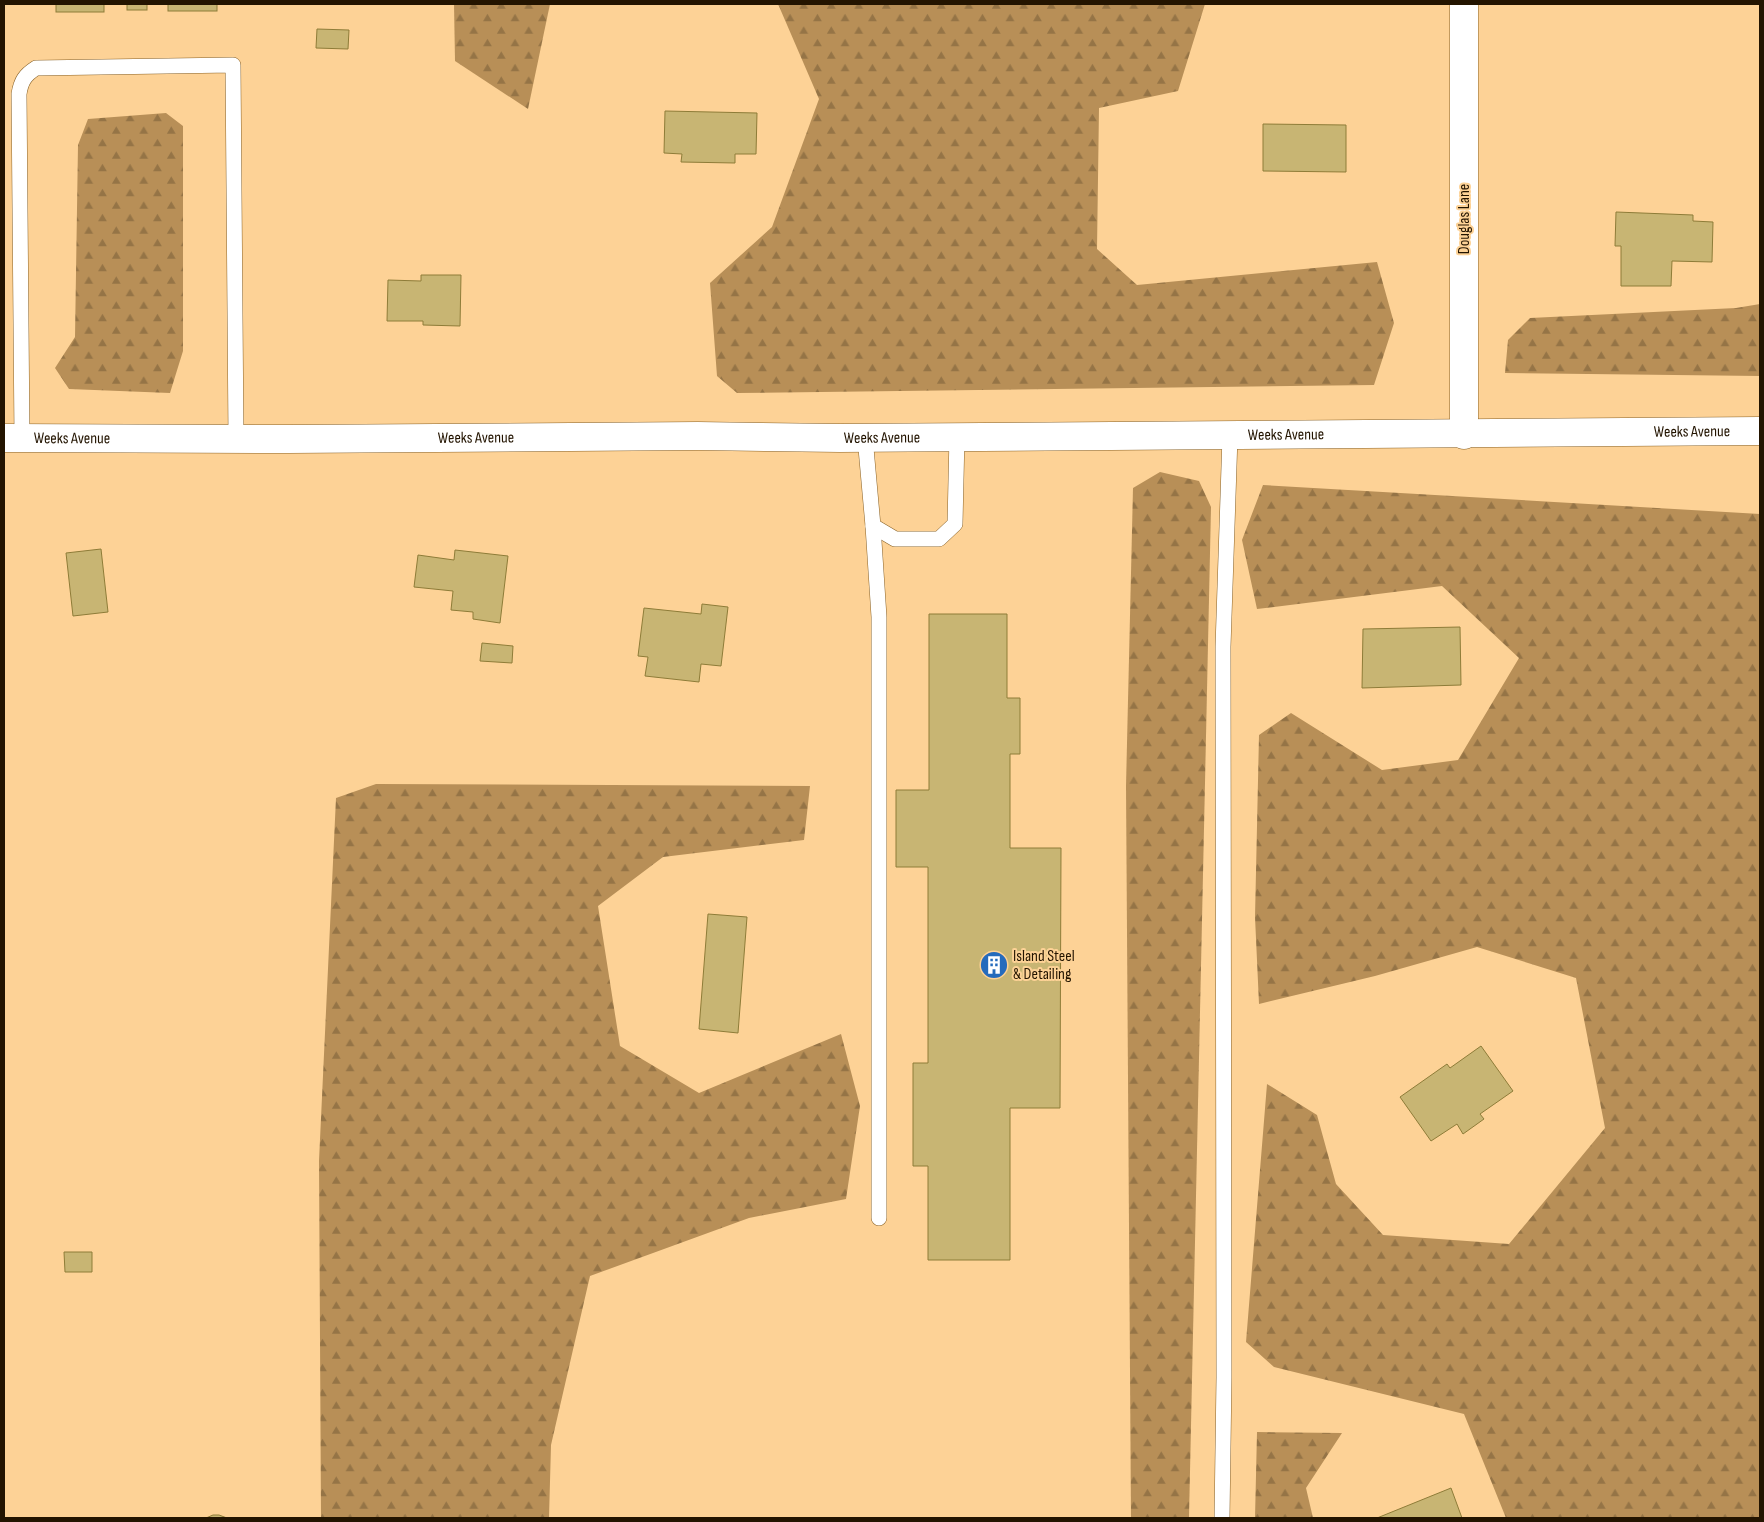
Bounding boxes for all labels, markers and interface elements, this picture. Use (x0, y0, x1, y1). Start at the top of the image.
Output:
street label: Douglas Lane (1455, 184, 1474, 254)
street label: Weeks Avenue (1654, 422, 1730, 441)
street label: Weeks Avenue (1248, 425, 1324, 444)
street label: Weeks Avenue (438, 428, 514, 447)
street label: Weeks Avenue (844, 428, 920, 447)
street label: Weeks Avenue (34, 429, 110, 448)
place label: Island Steel & Detailing (1013, 947, 1075, 984)
building icon: Island Steel & Detailing (979, 950, 1009, 980)

